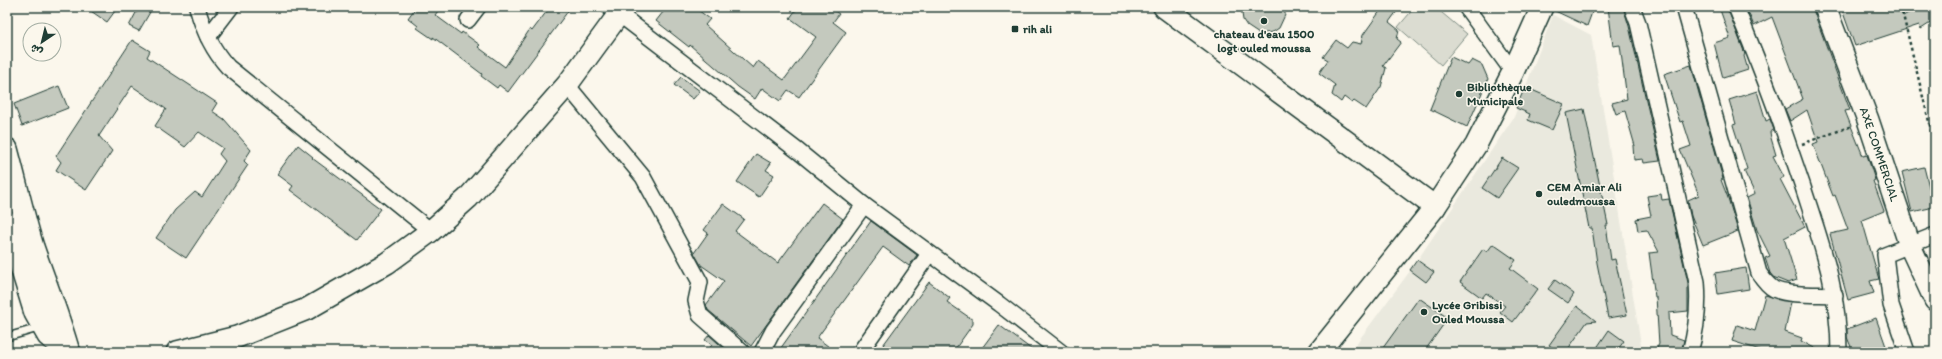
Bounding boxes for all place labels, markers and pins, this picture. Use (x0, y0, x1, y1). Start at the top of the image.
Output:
marker: chateau d'eau 1500 logt ouled moussa (1259, 16, 1269, 26)
place label: rih ali (1023, 22, 1052, 36)
marker: rih ali (1010, 24, 1020, 34)
place label: chateau d'eau 1500 logt ouled moussa (1214, 27, 1314, 56)
place label: Bibliothèque Municipale (1467, 80, 1532, 109)
marker: Bibliothèque Municipale (1454, 89, 1464, 99)
place label: CEM Amiar Ali ouledmoussa (1547, 180, 1622, 208)
marker: CEM Amiar Ali ouledmoussa (1534, 189, 1544, 199)
place label: Lycée Gribissi Ouled Moussa (1432, 298, 1504, 326)
marker: Lycée Gribissi Ouled Moussa (1419, 307, 1429, 317)

